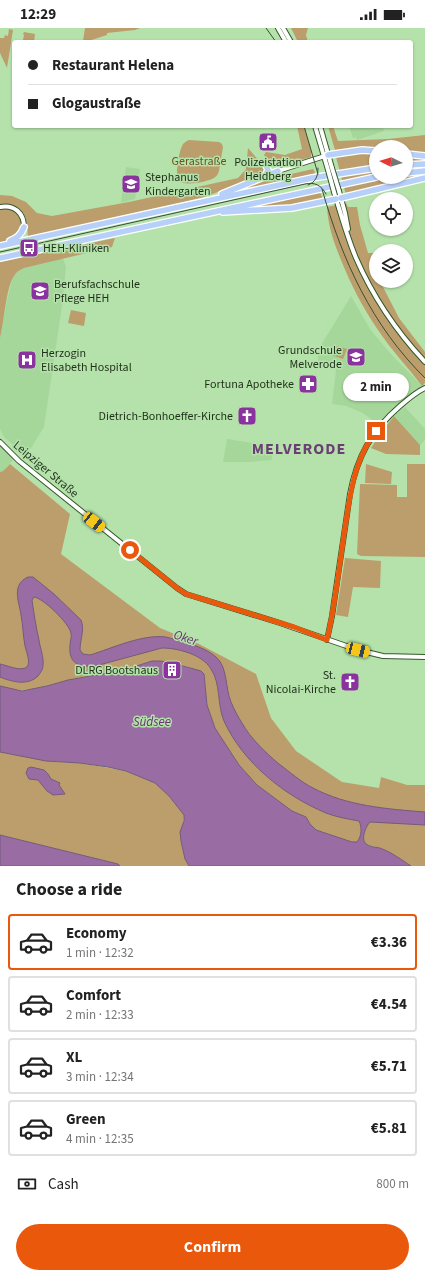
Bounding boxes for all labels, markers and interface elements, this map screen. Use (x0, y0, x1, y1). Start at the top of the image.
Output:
text: 12:29 (20, 4, 56, 25)
text: Restaurant Helena (52, 55, 174, 76)
text: Glogaustraße (52, 93, 141, 114)
public building icon: Polizeistation Heidberg (257, 131, 279, 153)
north arrow (369, 140, 413, 184)
map controls (369, 140, 413, 288)
park label: Gerastraße (172, 153, 227, 170)
place label: Polizeistation Heidberg (234, 154, 302, 185)
place label: Stephanus Kindergarten (145, 169, 211, 200)
school or university icon: Stephanus Kindergarten (120, 173, 142, 195)
button: locate (369, 192, 413, 236)
bus stop icon: HEH-Kliniken (18, 237, 40, 259)
place label: HEH-Kliniken (43, 240, 109, 257)
button: layers (369, 244, 413, 288)
place label: Berufsfachschule Pflege HEH (54, 276, 140, 307)
school or university icon: Berufsfachschule Pflege HEH (29, 280, 51, 302)
place label: Grundschule Melverode (278, 342, 342, 373)
place label: Herzogin Elisabeth Hospital (41, 345, 132, 376)
school or university icon: Grundschule Melverode (345, 346, 367, 368)
hospital icon: Herzogin Elisabeth Hospital (16, 349, 38, 371)
pharmacy icon: Fortuna Apotheke (297, 373, 319, 395)
callout: 2 min (343, 373, 409, 401)
place label: Fortuna Apotheke (204, 376, 294, 393)
text: 2 min (360, 378, 392, 396)
church icon: Dietrich-Bonhoeffer-Kirche (236, 405, 258, 427)
place label: Dietrich-Bonhoeffer-Kirche (99, 408, 233, 425)
route end (367, 422, 385, 440)
street label: Leipziger Straße (9, 437, 82, 502)
district label: MELVERODE (252, 438, 346, 460)
car (81, 510, 107, 534)
route start (121, 541, 139, 559)
water label: Oker (171, 626, 201, 651)
car (345, 641, 371, 659)
building icon: DLRG Bootshaus (161, 659, 183, 681)
place label: DLRG Bootshaus (75, 662, 158, 679)
place label: St. Nicolai-Kirche (266, 667, 336, 698)
church icon: St. Nicolai-Kirche (339, 671, 361, 693)
water label: Südsee (133, 713, 171, 731)
text: Choose a ride (16, 877, 122, 902)
text: Economy (66, 923, 127, 944)
icon: car (18, 924, 54, 960)
text: €3.36 (371, 932, 407, 953)
text: 1 min · 12:32 (66, 944, 134, 962)
text: Comfort (66, 985, 121, 1006)
icon: car (18, 986, 54, 1022)
text: €4.54 (371, 994, 407, 1015)
text: 2 min · 12:33 (66, 1006, 134, 1024)
text: XL (66, 1047, 82, 1068)
icon: car (18, 1048, 54, 1084)
text: €5.71 (371, 1056, 407, 1077)
text: 3 min · 12:34 (66, 1068, 134, 1086)
text: Green (66, 1109, 106, 1130)
icon: car (18, 1110, 54, 1146)
text: €5.81 (371, 1118, 407, 1139)
text: 4 min · 12:35 (66, 1130, 134, 1148)
icon: cash (16, 1173, 38, 1195)
text: Cash (48, 1174, 79, 1195)
text: 800 m (376, 1175, 409, 1193)
button: Confirm (16, 1224, 409, 1270)

